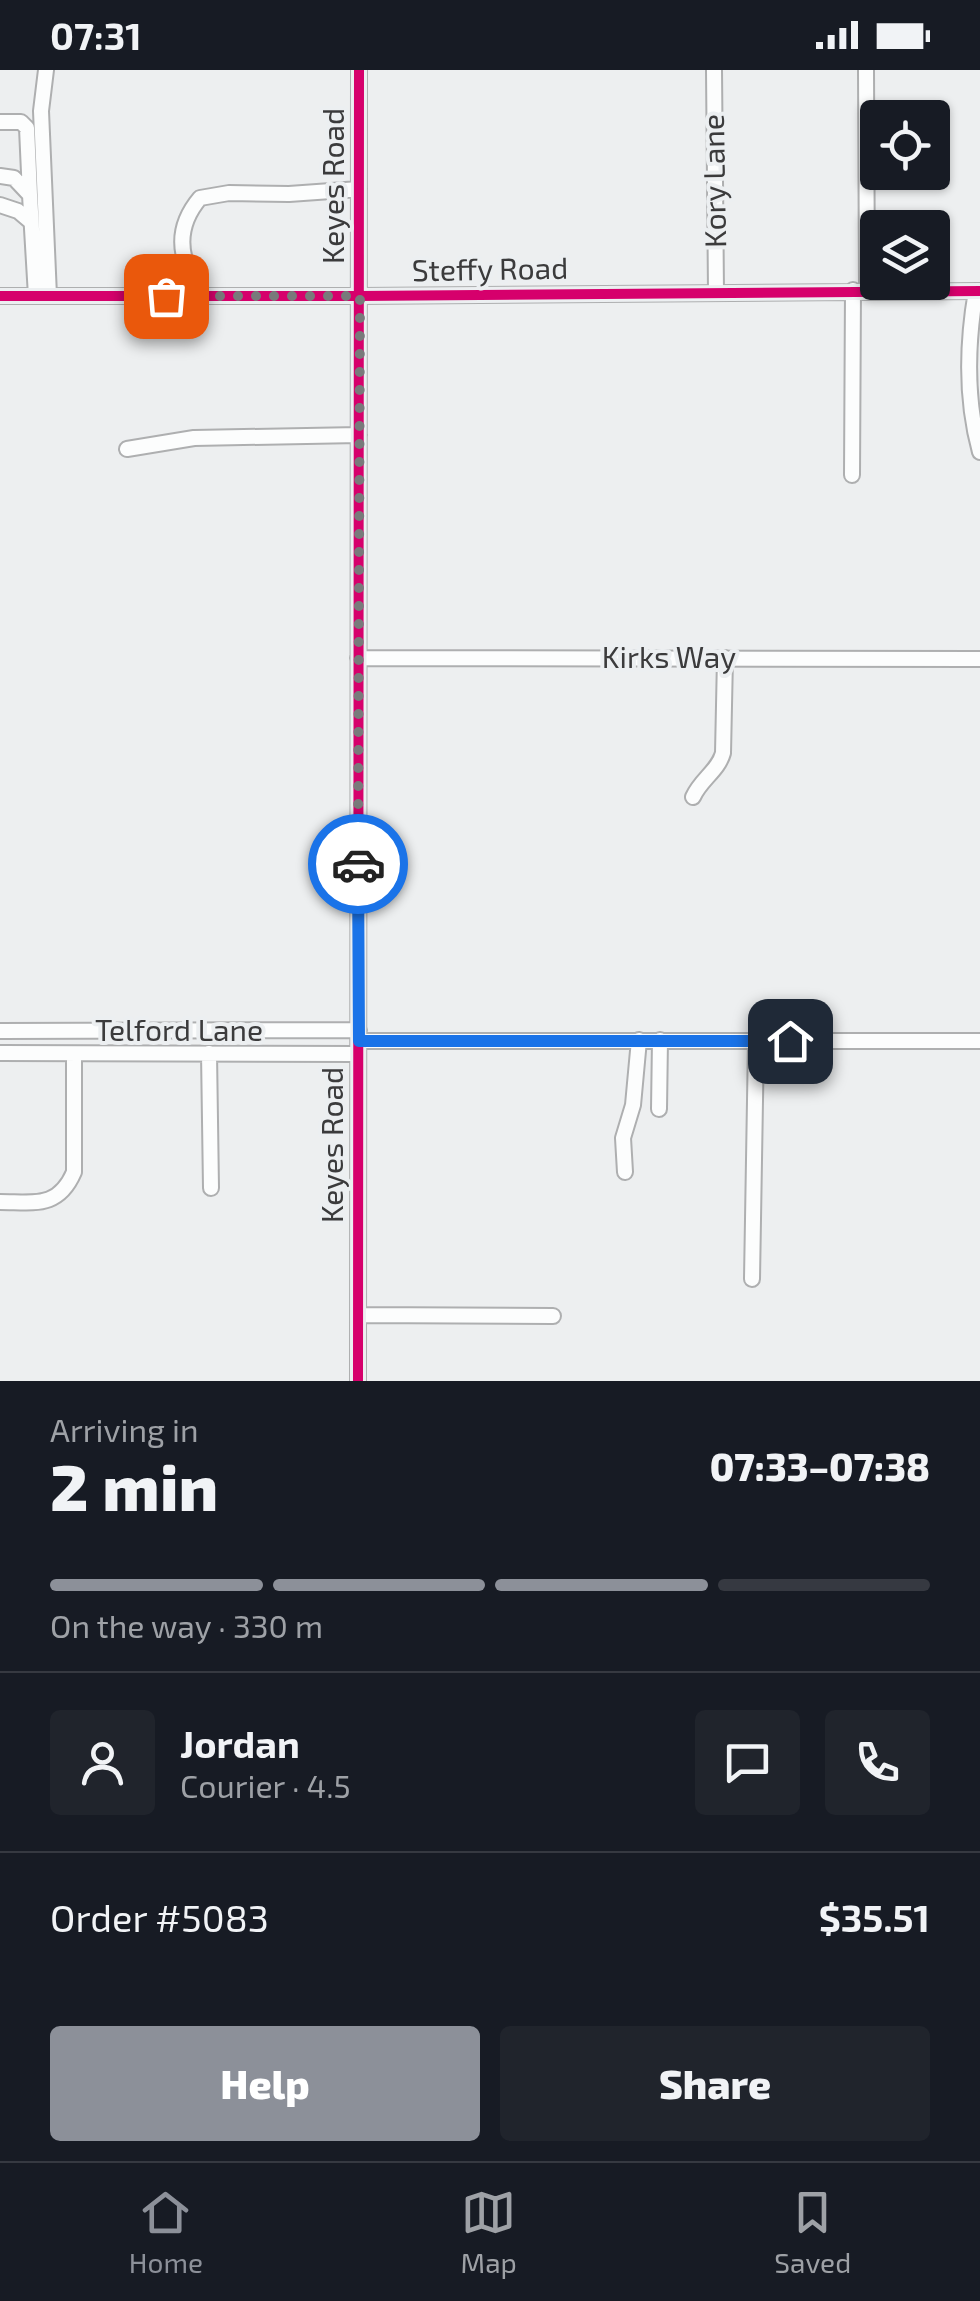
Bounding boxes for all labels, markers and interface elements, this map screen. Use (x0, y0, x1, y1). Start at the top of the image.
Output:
text: 07:31 (50, 12, 142, 58)
map controls (860, 100, 950, 300)
button: locate (860, 100, 950, 190)
street label: Keyes Road (314, 108, 350, 264)
street label: Kory Lane (694, 114, 732, 248)
button: layers (860, 210, 950, 300)
street label: Steffy Road (411, 249, 569, 287)
pin (124, 254, 209, 339)
icon: bag (139, 269, 194, 324)
street label: Kirks Way (602, 638, 736, 674)
courier (308, 814, 408, 914)
icon: car (331, 837, 386, 892)
pin (748, 999, 833, 1084)
street label: Telford Lane (95, 1011, 263, 1047)
icon: home (763, 1014, 818, 1069)
street label: Keyes Road (313, 1067, 349, 1223)
text: Arriving in (50, 1410, 199, 1448)
text: 07:33–07:38 (710, 1443, 930, 1489)
text: 2 min (50, 1446, 218, 1524)
text: On the way · 330 m (50, 1606, 323, 1644)
button: person (50, 1710, 155, 1815)
button: chat (695, 1710, 800, 1815)
button: phone (825, 1710, 930, 1815)
text: Jordan (180, 1720, 300, 1766)
text: Courier · 4.5 (180, 1766, 351, 1804)
text: Order #5083 (50, 1894, 269, 1940)
text: $35.51 (819, 1894, 930, 1940)
button: Help (50, 2026, 480, 2141)
button: Share (500, 2026, 930, 2141)
tab: Home (129, 2185, 203, 2279)
tab: Map (461, 2185, 517, 2279)
tab: Saved (774, 2185, 851, 2279)

